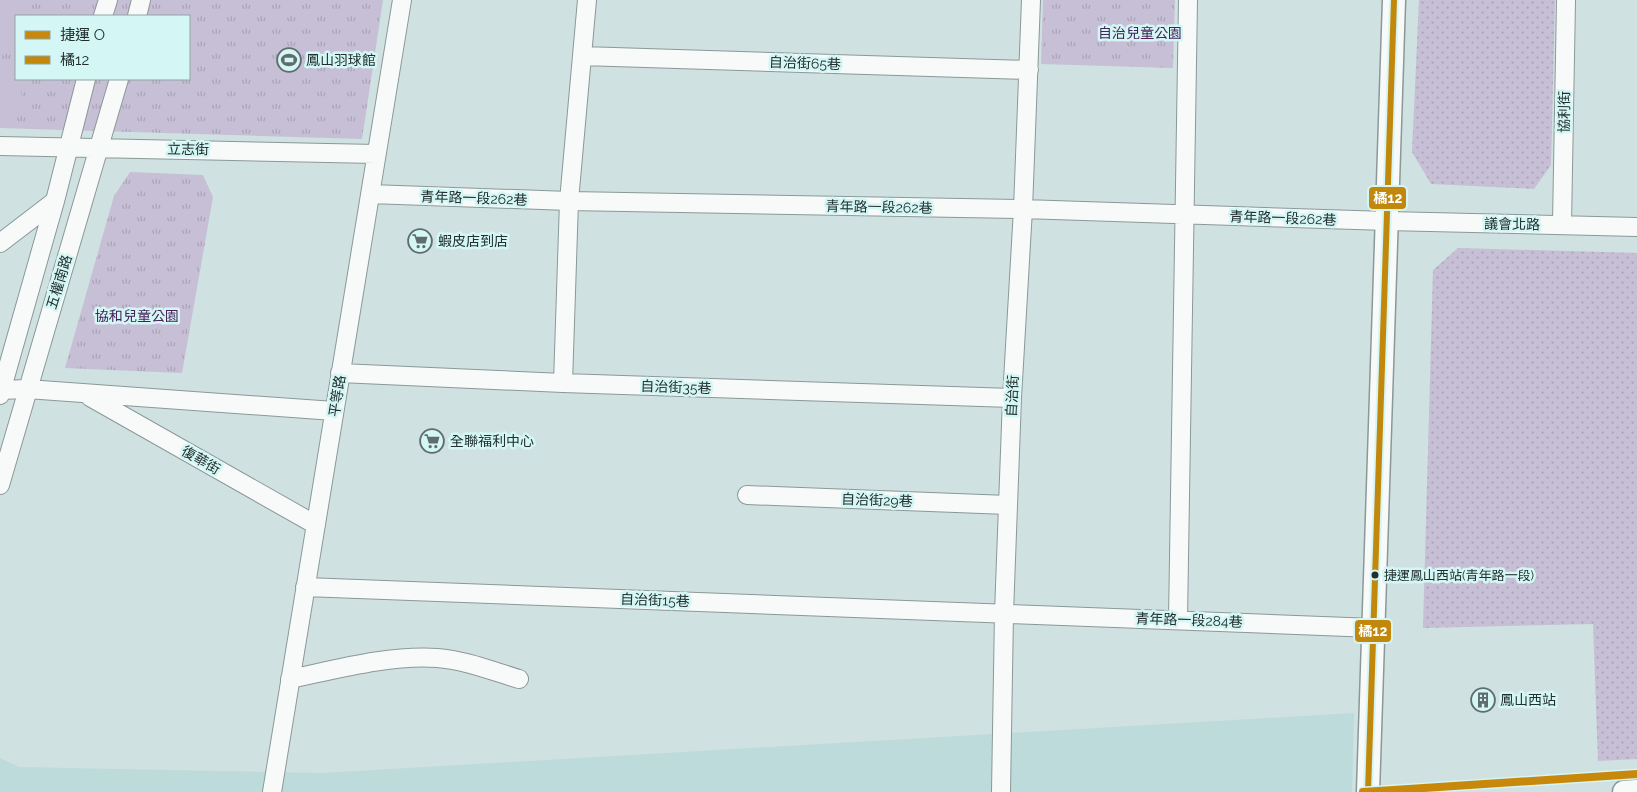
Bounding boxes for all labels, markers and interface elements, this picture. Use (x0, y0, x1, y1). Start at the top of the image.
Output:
legend (15, 15, 190, 80)
park label: 自治兒童公園 (1098, 25, 1182, 41)
text: 捷運 O (60, 26, 105, 44)
sports icon: 鳳山羽球館 (276, 47, 302, 73)
text: 橘12 (60, 51, 89, 69)
place label: 鳳山羽球館 (306, 52, 376, 68)
street label: 自治街65巷 (769, 54, 841, 72)
street label: 協利街 (1556, 91, 1572, 133)
street label: 立志街 (167, 141, 209, 157)
line badge: 橘12 (1368, 186, 1407, 210)
street label: 青年路一段262巷 (420, 188, 528, 208)
text: 橘12 (1374, 190, 1403, 206)
street label: 青年路一段262巷 (825, 198, 933, 216)
street label: 青年路一段262巷 (1229, 208, 1337, 228)
street label: 議會北路 (1484, 216, 1540, 232)
supermarket icon: 蝦皮店到店 (407, 228, 433, 254)
place label: 蝦皮店到店 (438, 233, 508, 249)
street label: 五權南路 (43, 253, 75, 311)
park label: 協和兒童公園 (95, 308, 179, 324)
street label: 平等路 (326, 374, 348, 418)
street label: 自治街 (1003, 375, 1021, 417)
street label: 自治街35巷 (640, 378, 712, 396)
supermarket icon: 全聯福利中心 (419, 428, 445, 454)
place label: 全聯福利中心 (450, 433, 534, 449)
street label: 復華街 (179, 443, 223, 477)
street label: 自治街29巷 (841, 491, 913, 509)
place label: 捷運鳳山西站(青年路一段) (1384, 568, 1534, 583)
marker: 捷運鳳山西站(青年路一段) (1370, 570, 1380, 580)
street label: 自治街15巷 (620, 591, 690, 609)
street label: 青年路一段284巷 (1135, 610, 1243, 630)
line badge: 橘12 (1354, 619, 1392, 643)
text: 橘12 (1359, 623, 1388, 639)
building icon: 鳳山西站 (1470, 687, 1496, 713)
place label: 鳳山西站 (1500, 692, 1556, 708)

